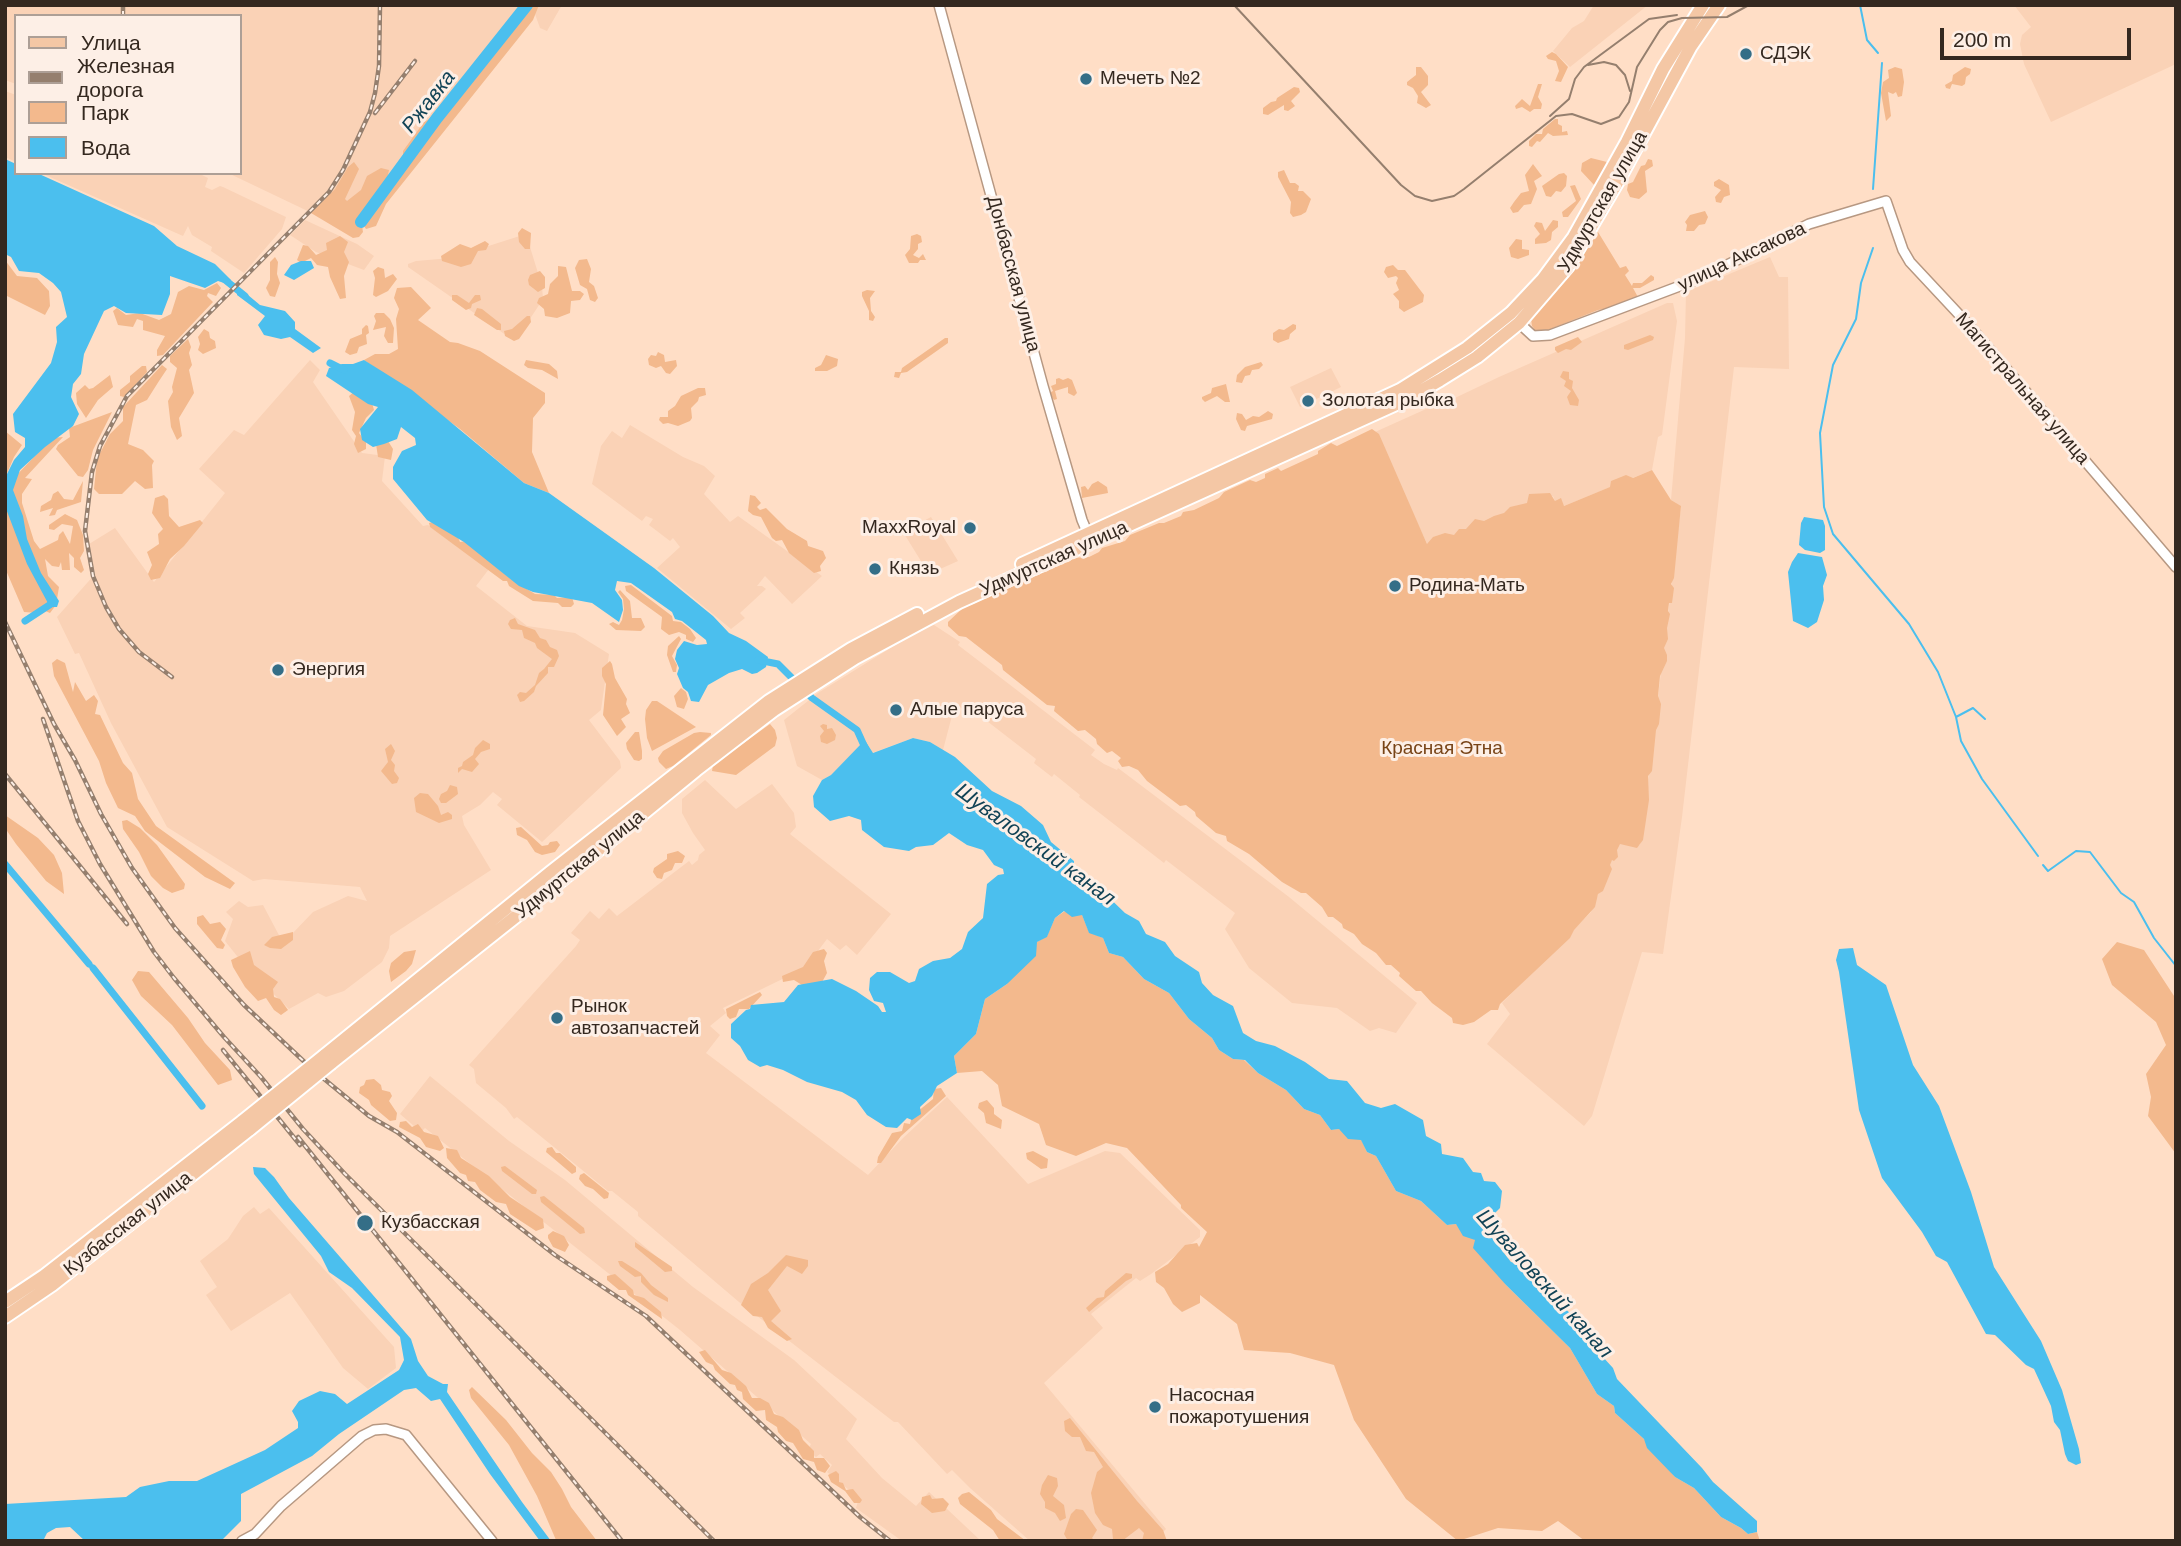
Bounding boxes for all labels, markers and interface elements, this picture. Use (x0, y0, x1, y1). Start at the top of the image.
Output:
legend (14, 14, 242, 175)
scale bar (1943, 14, 2134, 58)
text: 200 m (1953, 28, 2011, 51)
text: Улица (81, 31, 141, 54)
place label: СДЭК (1760, 43, 1811, 65)
marker: СДЭК (1738, 46, 1754, 62)
text: Железная дорога (77, 54, 175, 101)
water label: Ржавка (397, 66, 461, 138)
place label: Мечеть №2 (1100, 68, 1201, 90)
marker: Мечеть №2 (1078, 71, 1094, 87)
text: Парк (81, 101, 129, 124)
street label: Удмуртская улица (1553, 127, 1653, 277)
text: Вода (81, 136, 130, 159)
street label: Донбасская улица (981, 193, 1045, 355)
street label: улица Аксакова (1675, 217, 1809, 297)
street label: Магистральная улица (1950, 309, 2094, 469)
place label: Золотая рыбка (1322, 390, 1454, 412)
marker: Золотая рыбка (1300, 393, 1316, 409)
street label: Удмуртская улица (977, 516, 1131, 602)
place label: MaxxRoyal (862, 517, 956, 539)
marker: MaxxRoyal (962, 520, 978, 536)
place label: Князь (889, 558, 939, 580)
marker: Князь (867, 561, 883, 577)
place label: Родина-Мать (1409, 575, 1525, 597)
marker: Родина-Мать (1387, 578, 1403, 594)
place label: Энергия (292, 659, 365, 681)
marker: Энергия (270, 662, 286, 678)
place label: Алые паруса (910, 699, 1024, 721)
marker: Алые паруса (888, 702, 904, 718)
park label: Красная Этна (1381, 738, 1503, 760)
water label: Шуваловский канал (950, 778, 1120, 912)
street label: Удмуртская улица (511, 806, 649, 924)
place label: Рынок автозапчастей (571, 996, 699, 1040)
marker: Рынок автозапчастей (549, 1010, 565, 1026)
street label: Кузбасская улица (59, 1167, 197, 1281)
water label: Шуваловский канал (1470, 1204, 1618, 1364)
place label: Кузбасская (381, 1212, 480, 1234)
marker: Кузбасская (355, 1213, 375, 1233)
place label: Насосная пожаротушения (1169, 1385, 1309, 1429)
marker: Насосная пожаротушения (1147, 1399, 1163, 1415)

